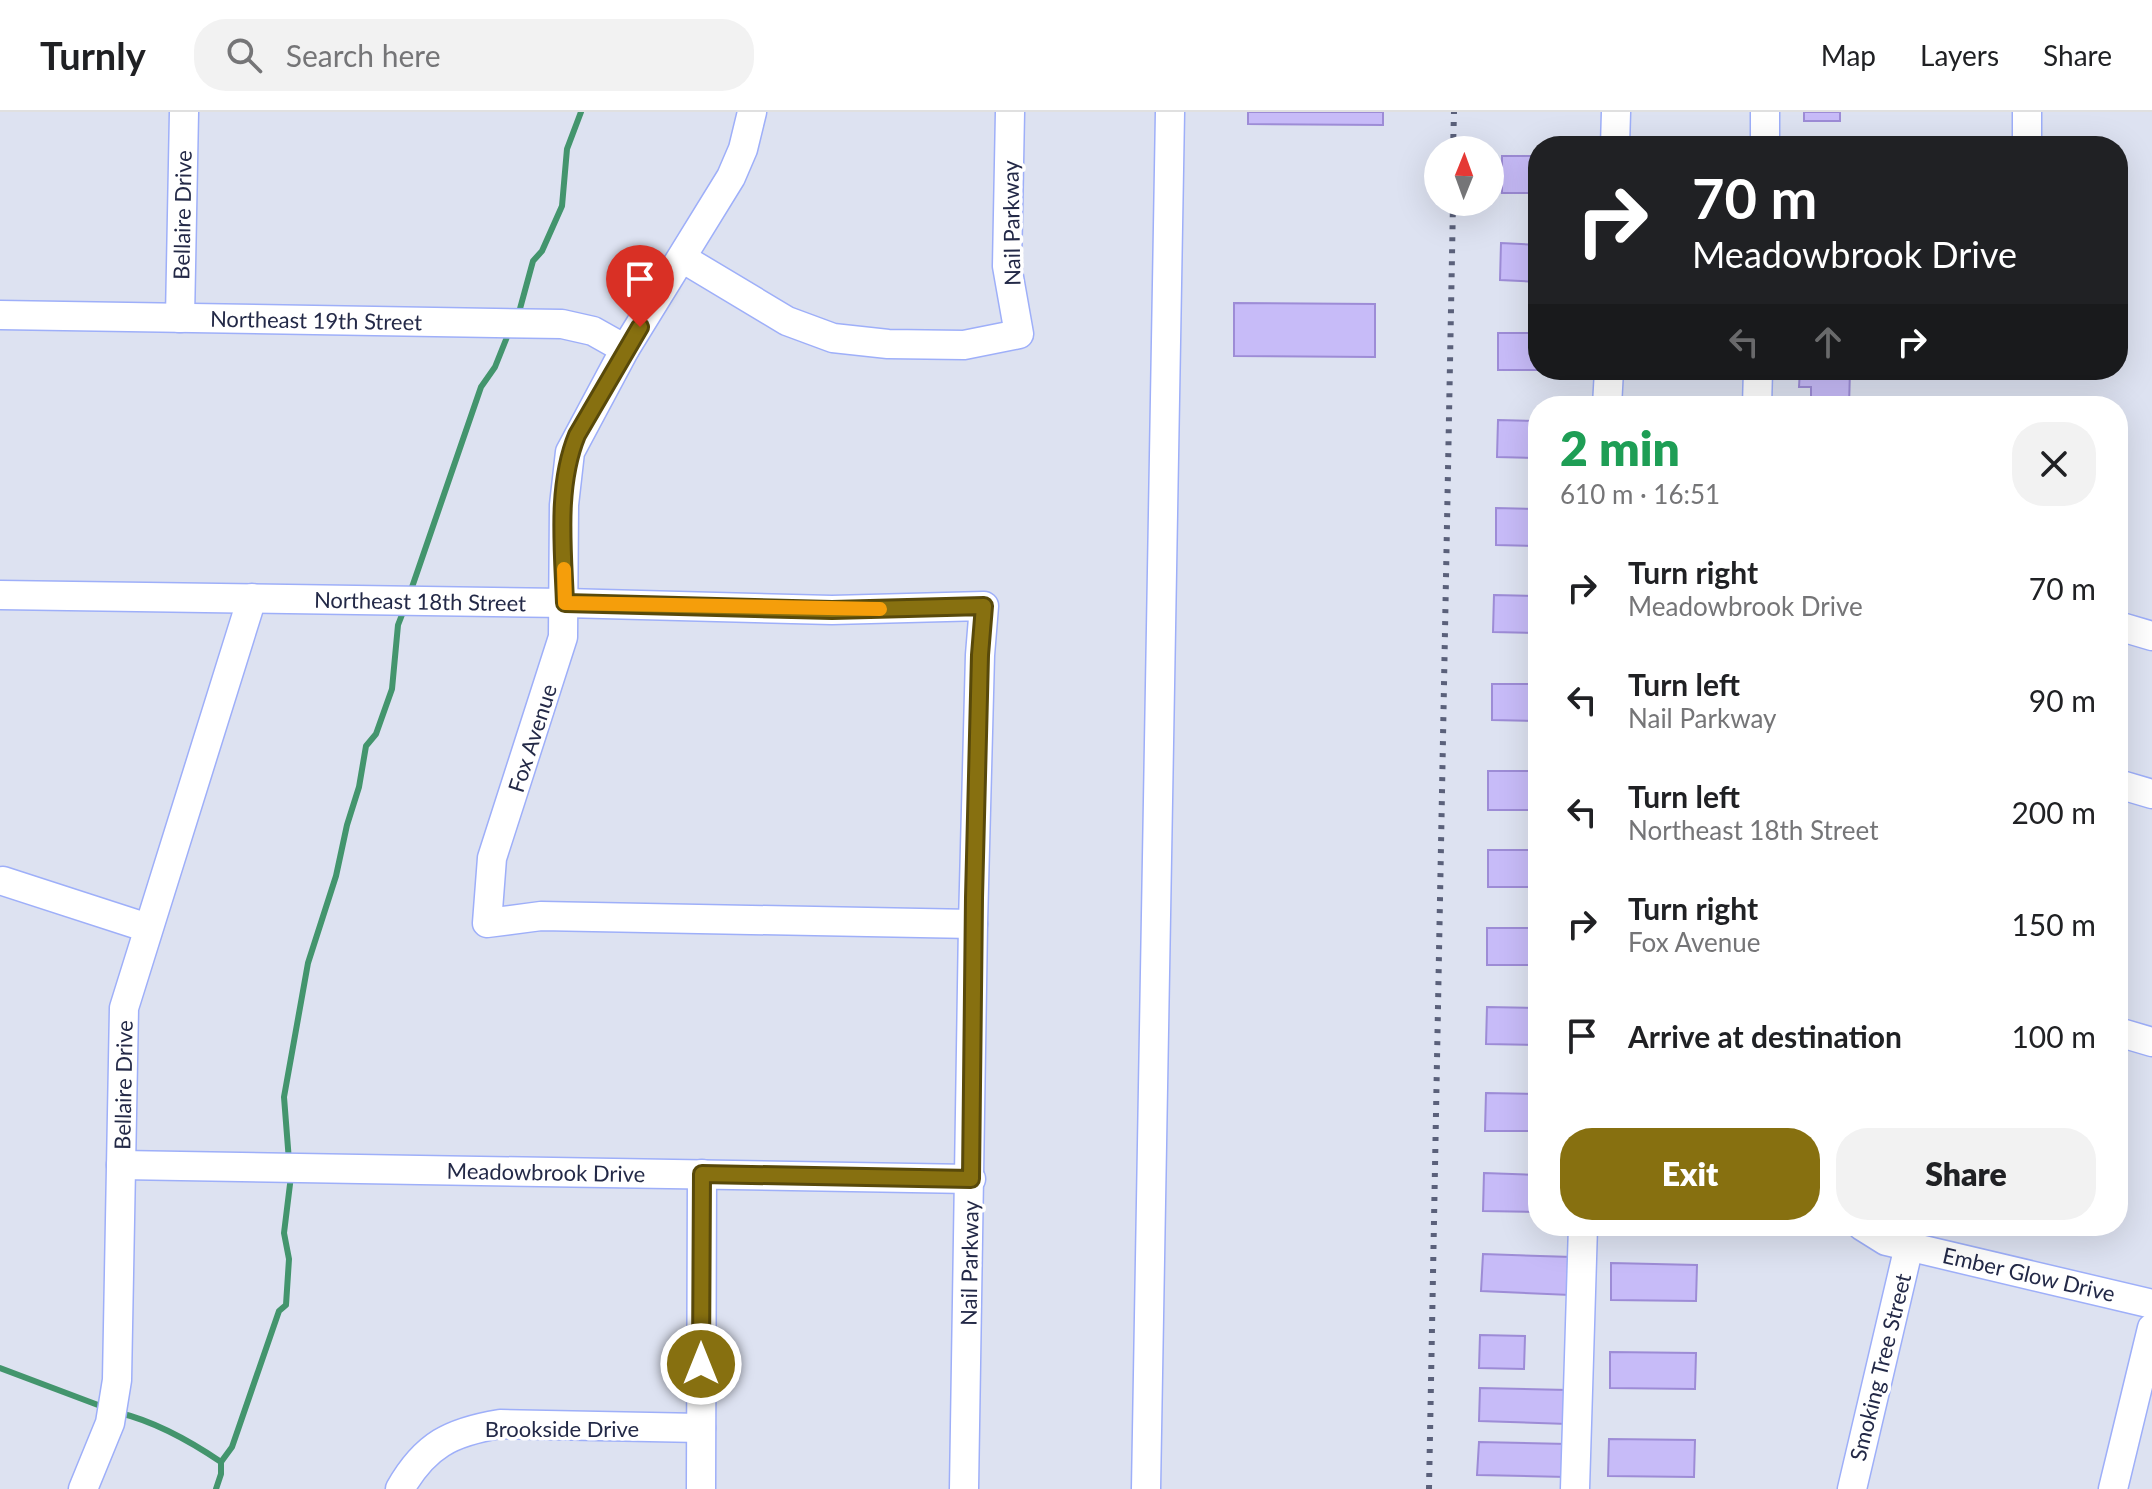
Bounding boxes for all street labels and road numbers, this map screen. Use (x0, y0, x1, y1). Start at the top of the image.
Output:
street label: Bellaire Drive (167, 150, 197, 280)
street label: Nail Parkway (996, 159, 1026, 286)
street label: Northeast 19th Street (210, 305, 422, 335)
street label: Northeast 18th Street (314, 586, 526, 616)
street label: Fox Avenue (502, 680, 562, 796)
street label: Bellaire Drive (108, 1020, 138, 1150)
street label: Meadowbrook Drive (446, 1157, 646, 1187)
street label: Nail Parkway (954, 1199, 984, 1326)
street label: Ember Glow Drive (1940, 1241, 2118, 1307)
street label: Smoking Tree Street (1844, 1270, 1916, 1464)
street label: Brookside Drive (485, 1415, 639, 1442)

